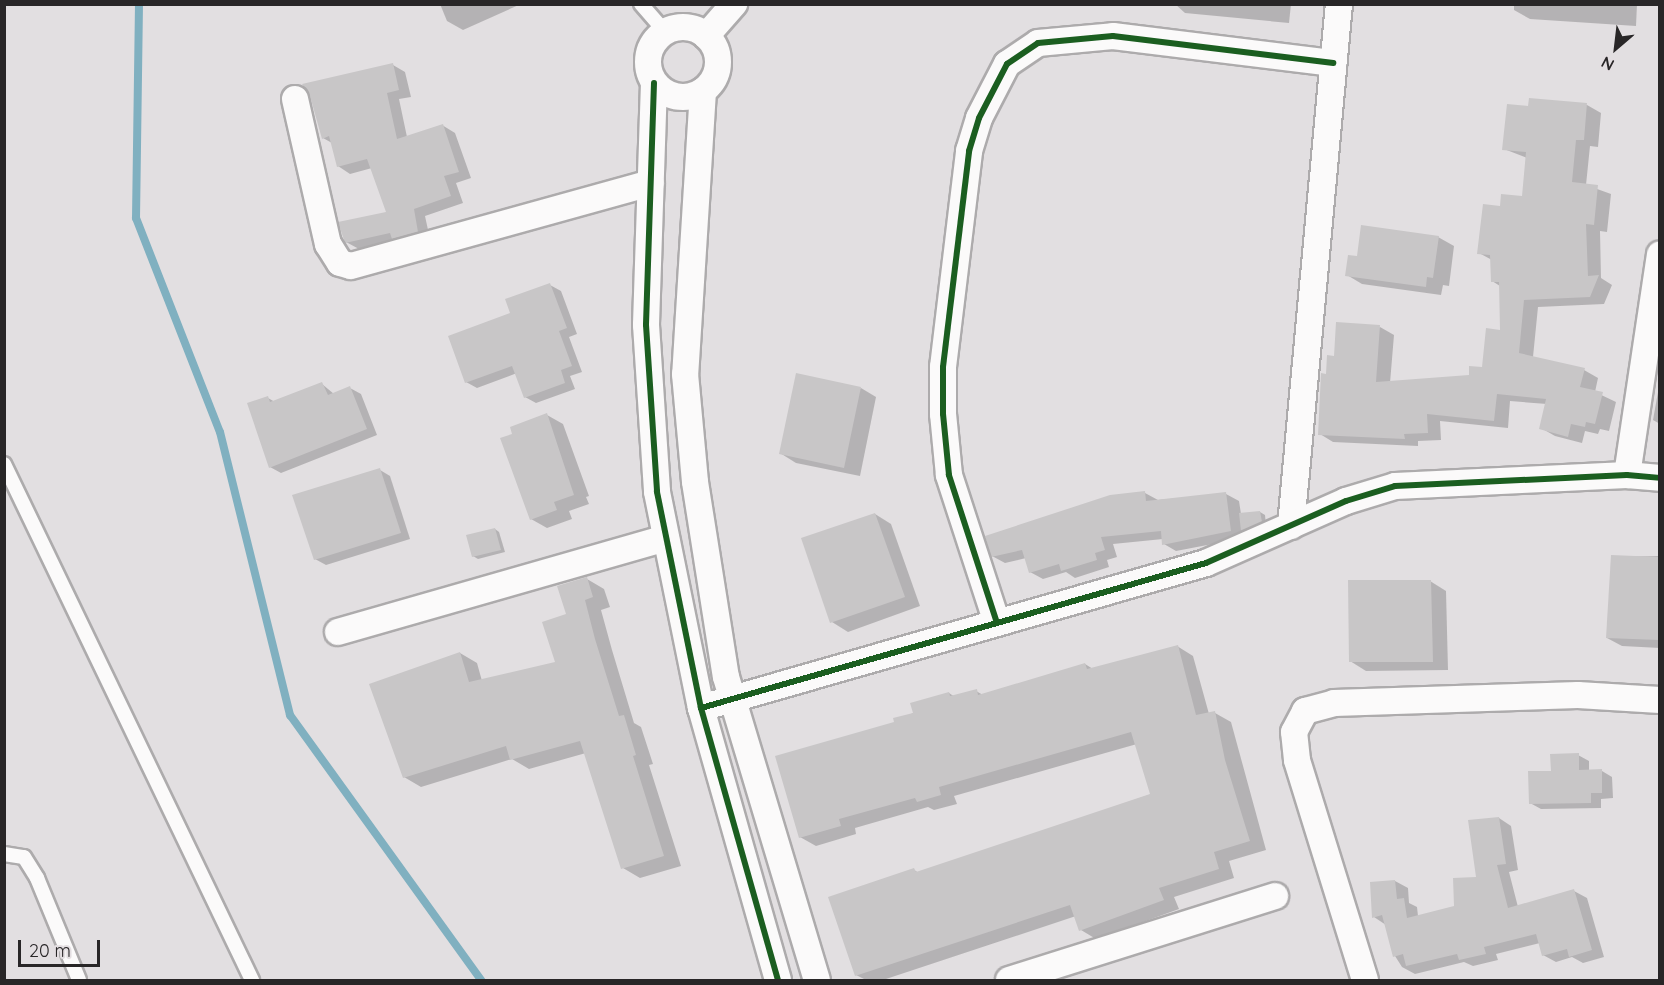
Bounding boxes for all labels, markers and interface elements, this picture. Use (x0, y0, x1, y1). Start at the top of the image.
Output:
north arrow (1586, 18, 1646, 78)
text: N (1598, 52, 1617, 75)
scale bar (21, 928, 104, 966)
text: 20 m (29, 939, 71, 962)

